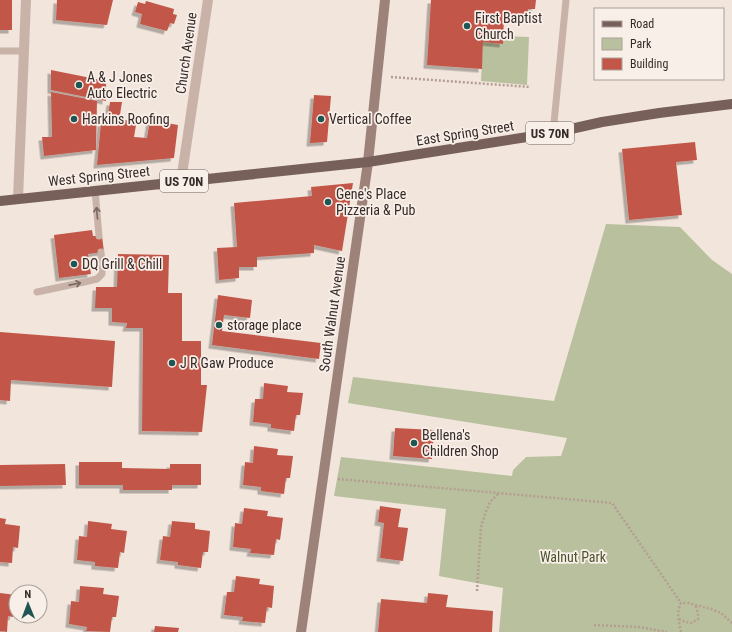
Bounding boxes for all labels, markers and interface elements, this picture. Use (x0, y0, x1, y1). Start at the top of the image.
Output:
legend (594, 8, 724, 80)
place label: First Baptist Church (475, 10, 542, 42)
street label: Church Avenue (172, 11, 200, 95)
text: Road (630, 17, 654, 31)
marker: First Baptist Church (462, 21, 472, 31)
text: Park (630, 37, 652, 51)
text: Building (630, 57, 668, 71)
place label: A & J Jones Auto Electric (87, 69, 157, 101)
marker: A & J Jones Auto Electric (74, 80, 84, 90)
place label: Harkins Roofing (82, 111, 170, 127)
place label: Vertical Coffee (329, 111, 412, 127)
marker: Harkins Roofing (69, 114, 79, 124)
marker: Vertical Coffee (316, 114, 326, 124)
street label: East Spring Street (415, 117, 515, 149)
road number: US 70N (526, 122, 574, 144)
street label: West Spring Street (47, 163, 151, 189)
road number: US 70N (160, 170, 208, 192)
place label: Gene's Place Pizzeria & Pub (336, 186, 415, 218)
marker: Gene's Place Pizzeria & Pub (323, 197, 333, 207)
one-way arrow (93, 207, 100, 220)
street label: South Walnut Avenue (316, 255, 348, 373)
place label: DQ Grill & Chill (82, 256, 162, 272)
marker: DQ Grill & Chill (69, 259, 79, 269)
one-way arrow (69, 280, 82, 288)
place label: storage place (227, 317, 302, 333)
marker: storage place (214, 320, 224, 330)
place label: J R Gaw Produce (180, 355, 274, 371)
marker: J R Gaw Produce (167, 358, 177, 368)
place label: Bellena's Children Shop (422, 427, 499, 459)
marker: Bellena's Children Shop (409, 438, 419, 448)
park label: Walnut Park (540, 549, 607, 565)
north arrow (8, 584, 48, 624)
text: N (24, 588, 32, 601)

